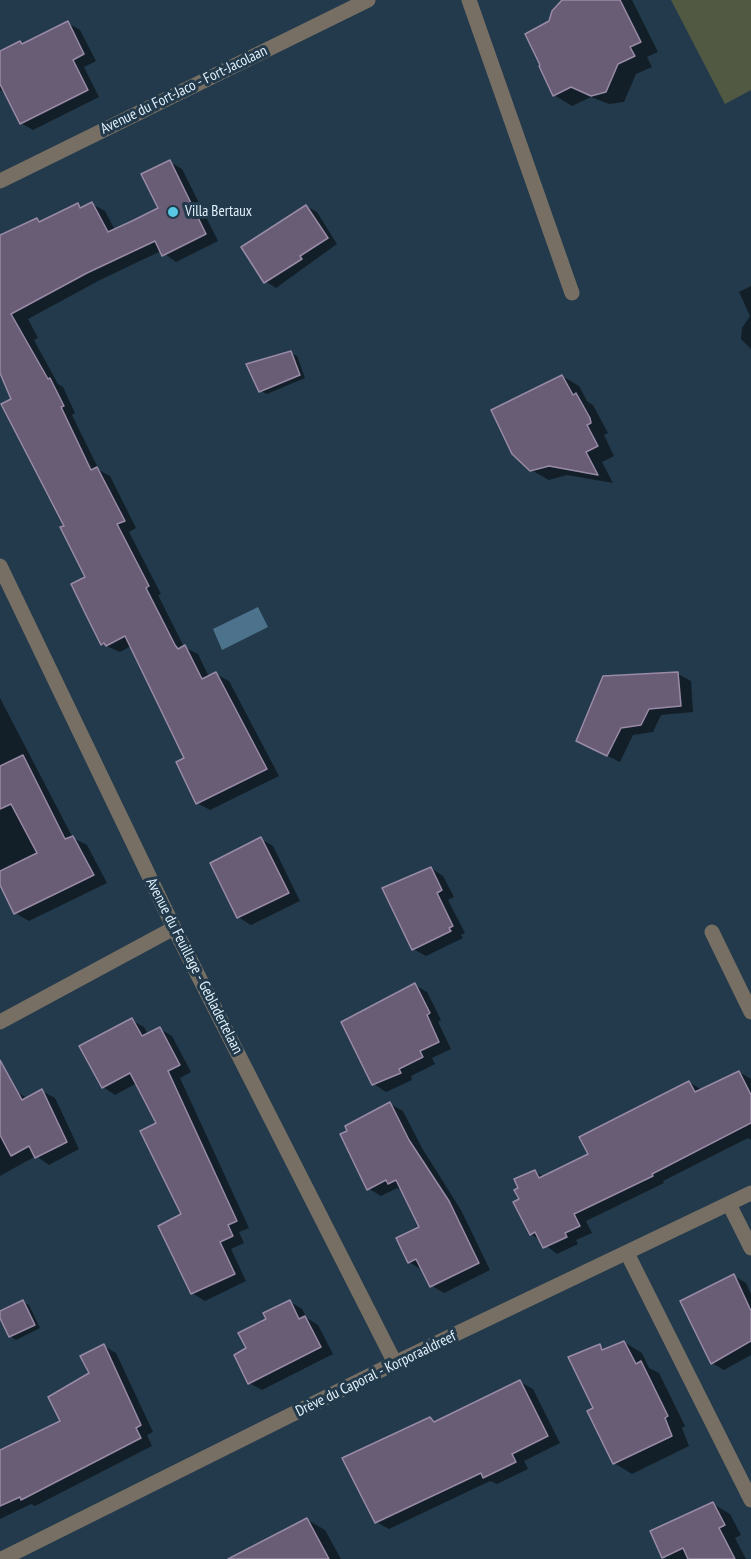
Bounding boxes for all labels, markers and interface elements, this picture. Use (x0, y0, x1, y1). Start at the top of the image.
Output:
street label: Avenue du Fort-Jaco - Fort-Jacolaan (98, 42, 270, 138)
place label: Villa Bertaux (185, 203, 252, 221)
marker: Villa Bertaux (166, 205, 180, 219)
street label: Avenue du Feuillage - Gebladertelaan (142, 875, 246, 1057)
street label: Drève du Caporal - Korporaaldreef (293, 1327, 459, 1421)

